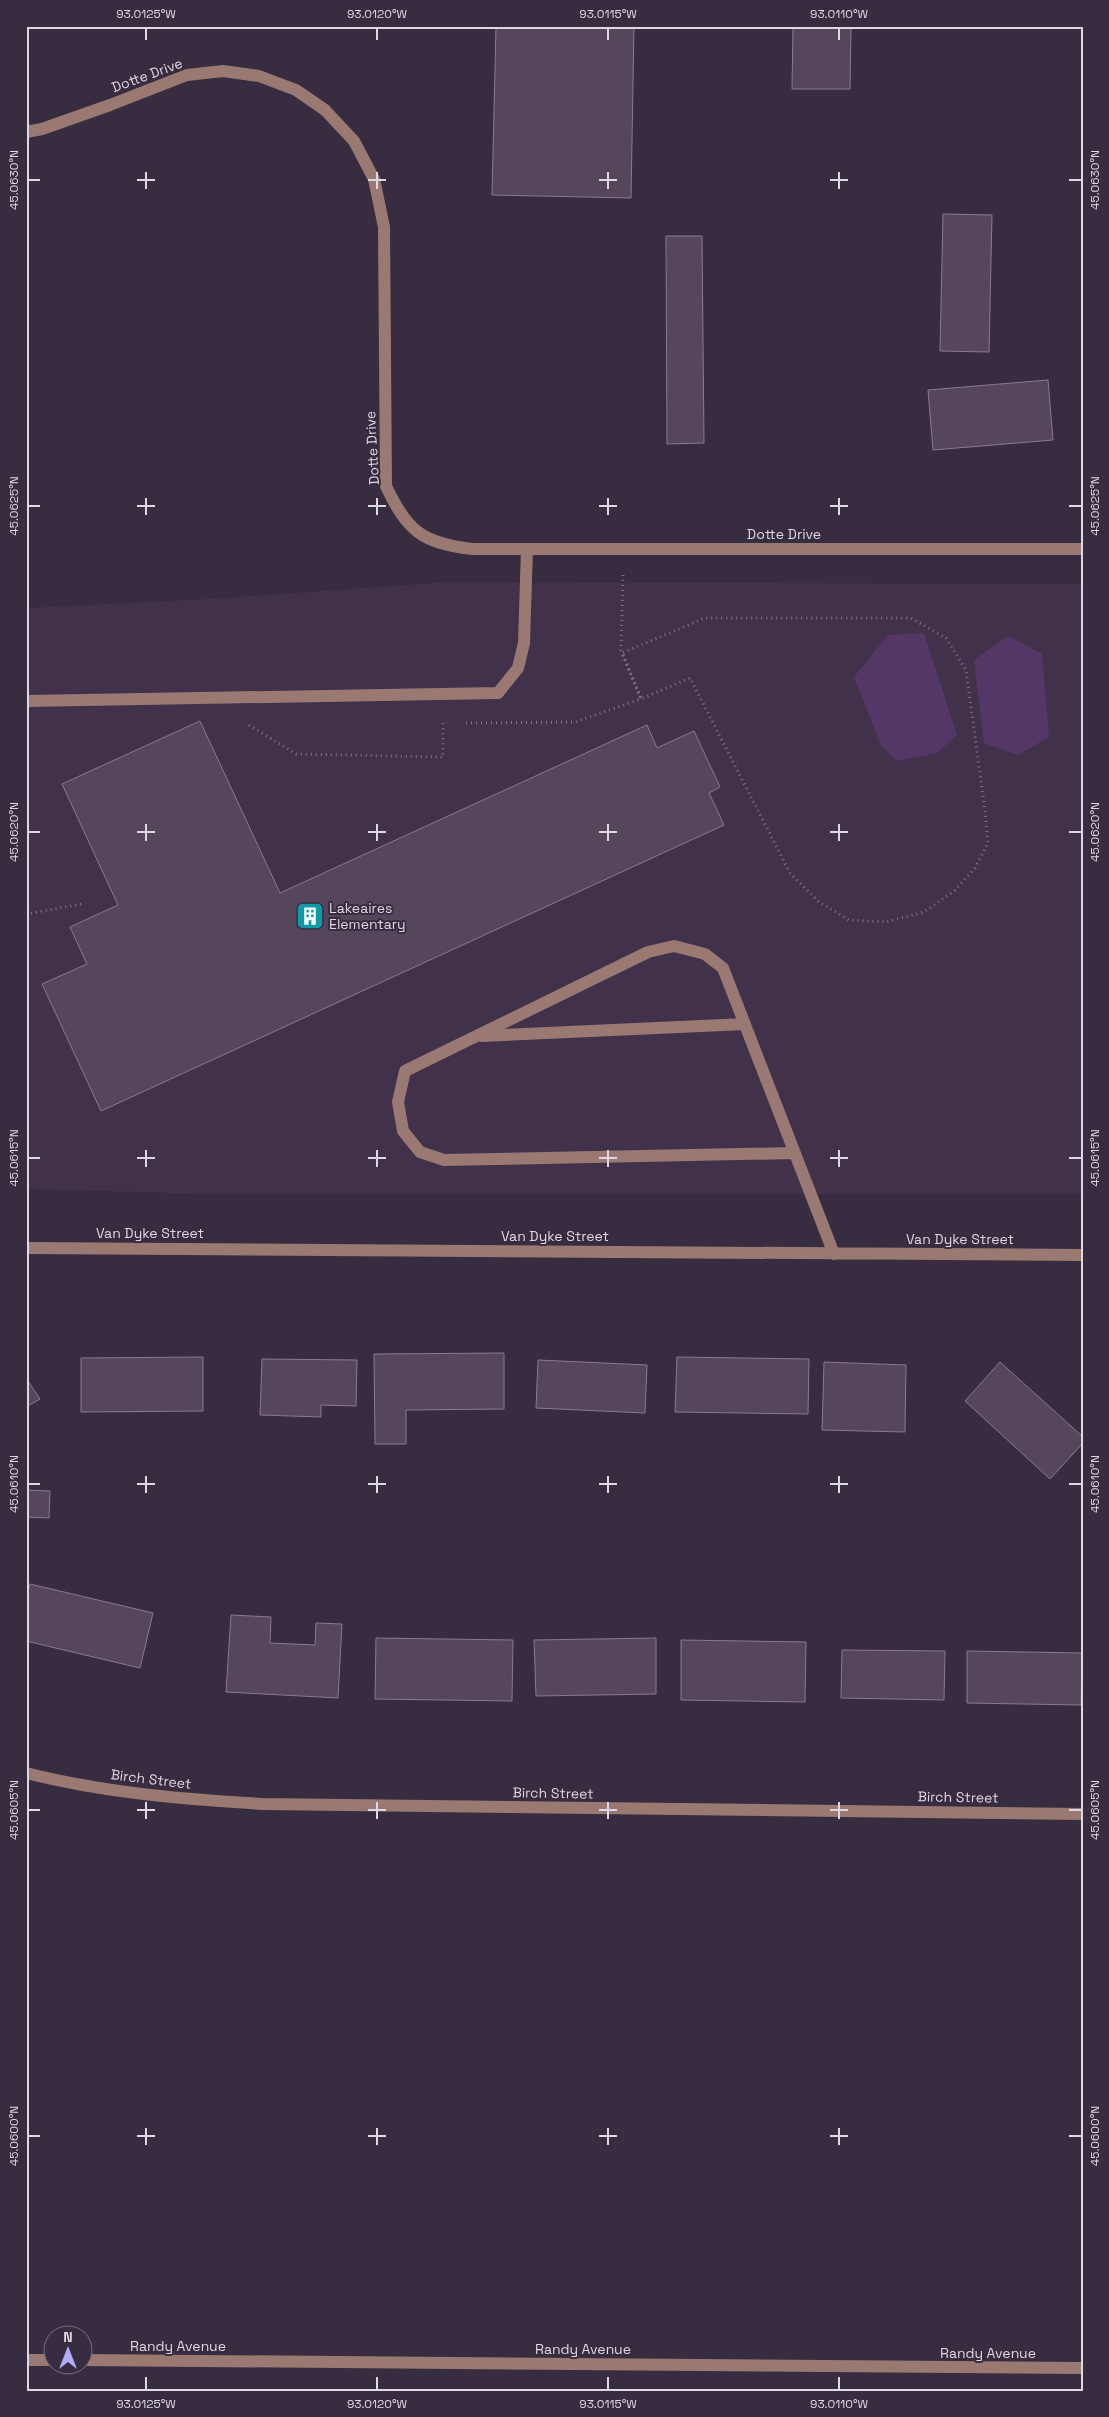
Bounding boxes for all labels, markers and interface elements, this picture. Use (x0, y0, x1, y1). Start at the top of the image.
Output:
text: 93.0125°W (116, 6, 176, 22)
text: 93.0120°W (347, 6, 408, 22)
text: 93.0115°W (579, 6, 637, 22)
text: 93.0110°W (810, 6, 868, 22)
street label: Dotte Drive (109, 54, 185, 96)
text: 45.0630°N (6, 150, 22, 210)
text: 45.0630°N (1087, 150, 1103, 210)
street label: Dotte Drive (361, 410, 383, 486)
text: 45.0625°N (6, 476, 22, 536)
text: 45.0625°N (1087, 476, 1103, 536)
street label: Dotte Drive (747, 525, 821, 543)
text: 45.0620°N (6, 802, 22, 862)
text: 45.0620°N (1087, 802, 1103, 862)
place label: Lakeaires Elementary (329, 899, 406, 933)
building icon: Lakeaires Elementary (295, 901, 325, 931)
text: 45.0615°N (6, 1129, 22, 1187)
text: 45.0615°N (1087, 1129, 1103, 1187)
street label: Van Dyke Street (96, 1224, 204, 1242)
street label: Van Dyke Street (501, 1227, 609, 1245)
street label: Van Dyke Street (906, 1230, 1014, 1248)
text: 45.0610°N (6, 1455, 22, 1513)
text: 45.0610°N (1087, 1455, 1103, 1513)
street label: Birch Street (110, 1765, 192, 1793)
text: 45.0605°N (6, 1780, 22, 1840)
text: 45.0605°N (1087, 1780, 1103, 1840)
street label: Birch Street (512, 1783, 594, 1803)
street label: Birch Street (917, 1787, 999, 1807)
text: 45.0600°N (6, 2106, 22, 2166)
text: 45.0600°N (1087, 2106, 1103, 2166)
north arrow (42, 2324, 92, 2374)
text: N (63, 2328, 73, 2346)
street label: Randy Avenue (130, 2337, 226, 2355)
street label: Randy Avenue (535, 2340, 631, 2358)
street label: Randy Avenue (940, 2344, 1036, 2362)
text: 93.0125°W (116, 2396, 176, 2412)
text: 93.0120°W (347, 2396, 408, 2412)
text: 93.0115°W (579, 2396, 637, 2412)
text: 93.0110°W (810, 2396, 868, 2412)

